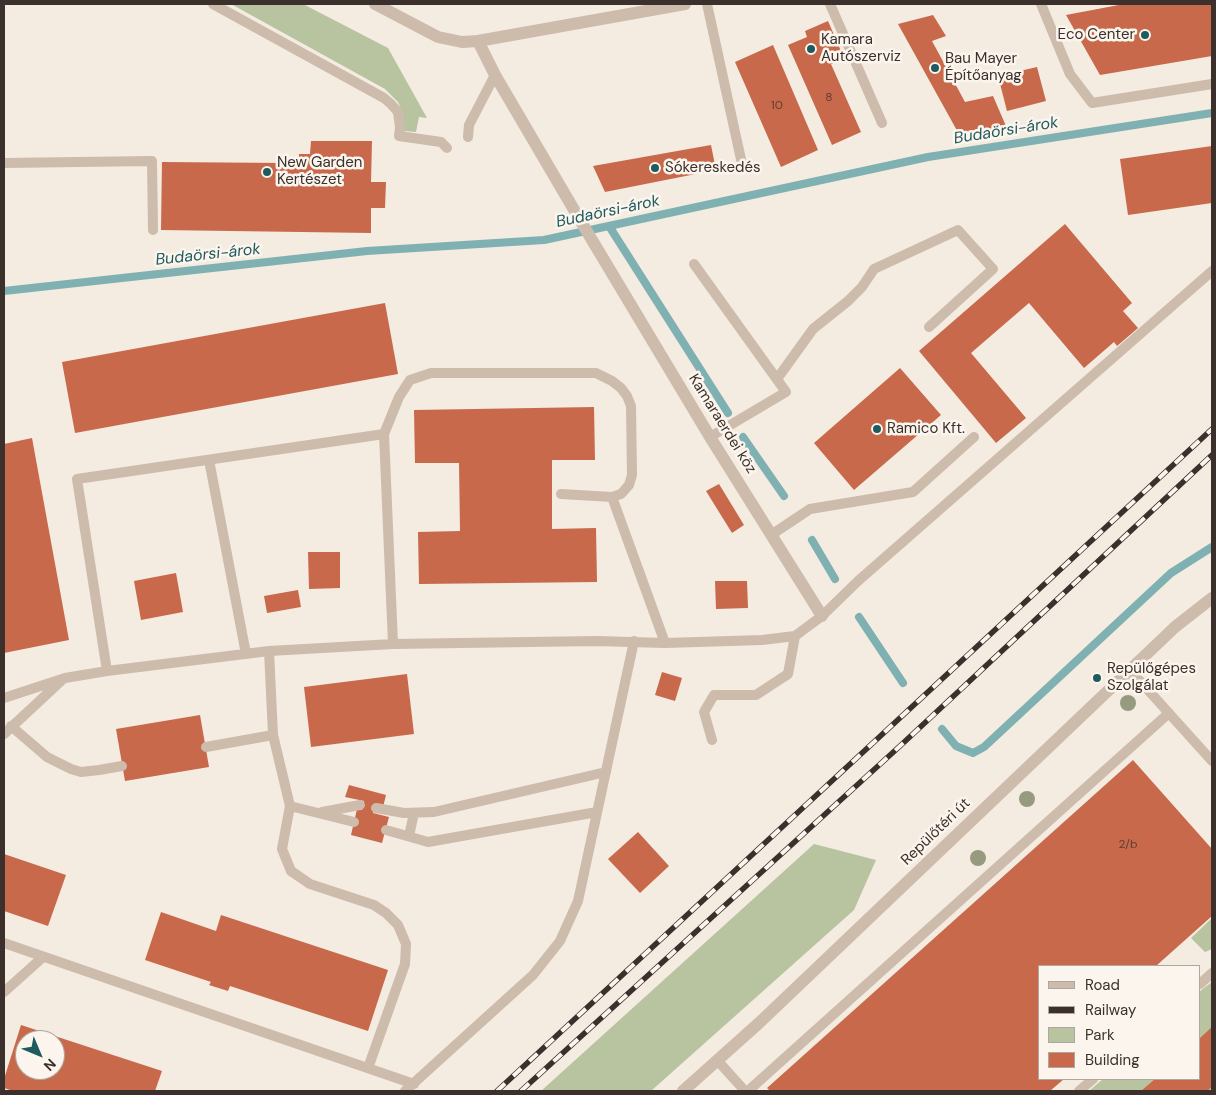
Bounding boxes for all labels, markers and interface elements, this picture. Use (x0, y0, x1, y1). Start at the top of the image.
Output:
place label: Eco Center (1057, 26, 1135, 44)
marker: Eco Center (1139, 29, 1151, 41)
place label: Kamara Autószerviz (821, 31, 901, 66)
marker: Kamara Autószerviz (805, 43, 817, 55)
place label: Bau Mayer Építőanyag (945, 50, 1022, 85)
marker: Bau Mayer Építőanyag (929, 62, 941, 74)
house number: 8 (825, 91, 833, 105)
house number: 10 (771, 99, 783, 113)
water label: Budaörsi-árok (952, 113, 1060, 149)
place label: New Garden Kertészet (277, 154, 362, 189)
place label: Sókereskedés (665, 159, 760, 177)
marker: Sókereskedés (649, 162, 661, 174)
marker: New Garden Kertészet (261, 166, 273, 178)
water label: Budaörsi-árok (554, 192, 662, 232)
water label: Budaörsi-árok (155, 240, 261, 270)
street label: Kamaraerdei köz (684, 371, 760, 477)
place label: Ramico Kft. (887, 420, 965, 438)
marker: Ramico Kft. (871, 423, 883, 435)
place label: Repülőgépes Szolgálat (1107, 660, 1196, 695)
marker: Repülőgépes Szolgálat (1091, 672, 1103, 684)
street label: Repülőtéri út (898, 795, 974, 869)
house number: 2/b (1118, 838, 1138, 852)
legend (1038, 965, 1201, 1080)
text: Road (1085, 975, 1120, 995)
text: Railway (1085, 1000, 1136, 1020)
text: Park (1085, 1025, 1115, 1045)
north arrow (15, 1030, 65, 1080)
text: Building (1085, 1050, 1140, 1070)
text: N (40, 1055, 60, 1075)

